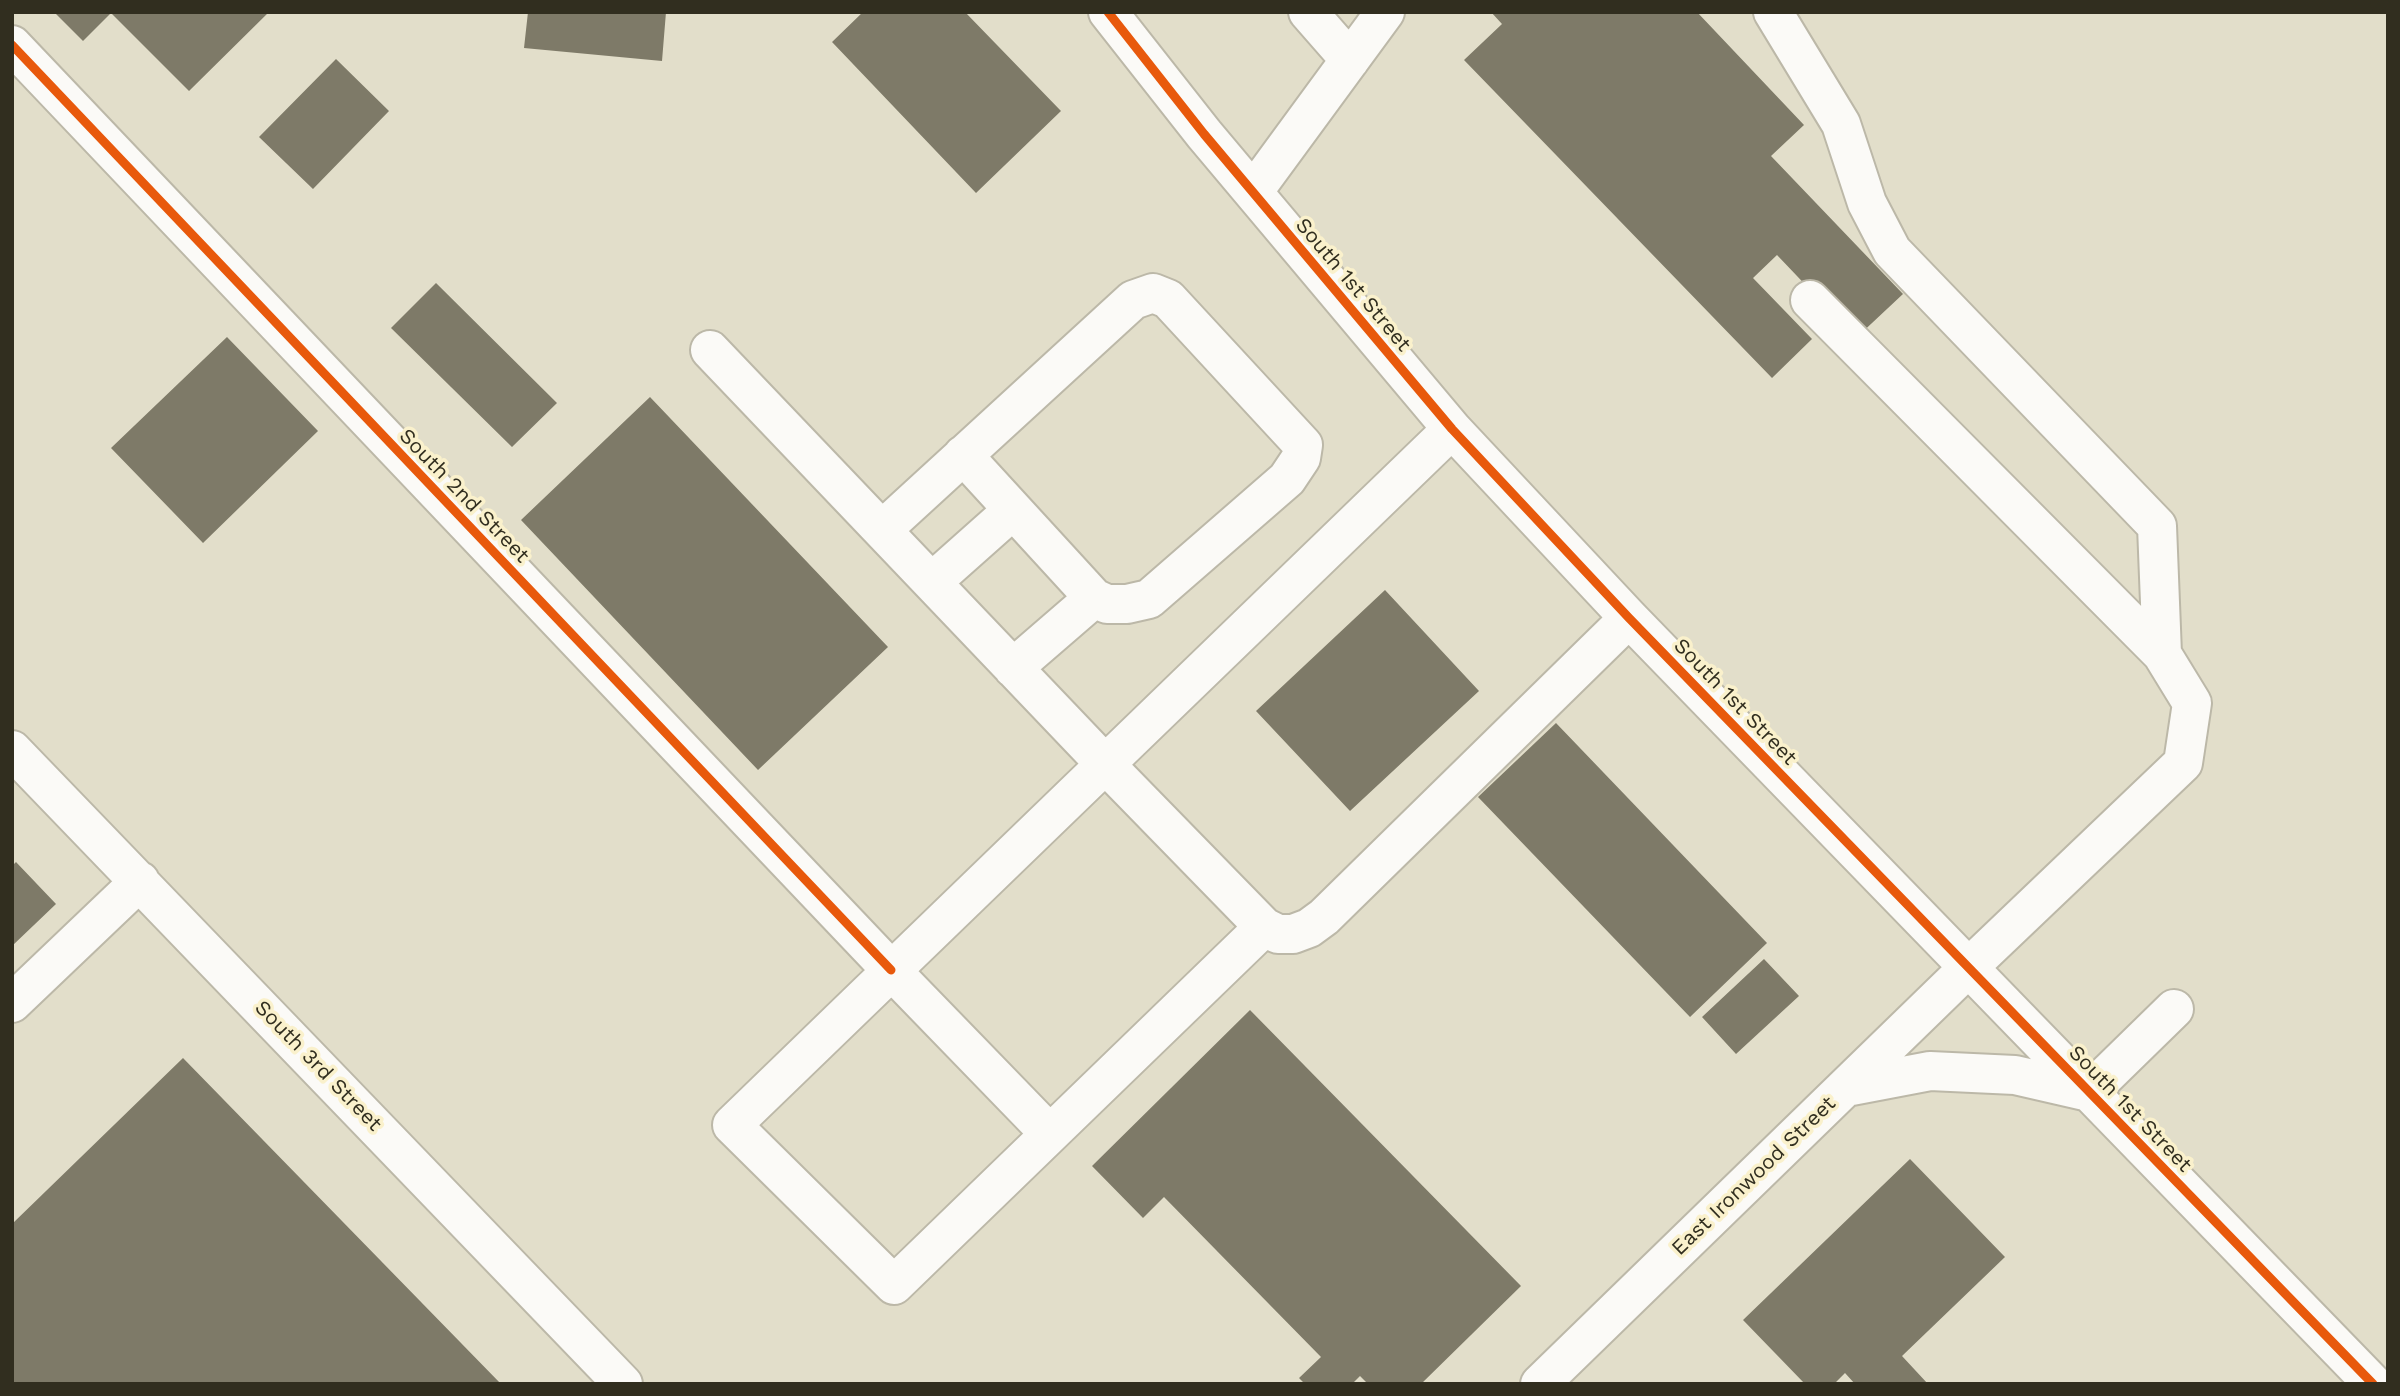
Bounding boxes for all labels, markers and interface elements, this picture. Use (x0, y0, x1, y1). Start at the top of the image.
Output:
street label: South 1st Street (1290, 213, 1416, 357)
street label: South 2nd Street (394, 424, 534, 568)
street label: South 1st Street (1668, 633, 1802, 771)
street label: South 3rd Street (249, 995, 387, 1137)
street label: South 1st Street (2063, 1040, 2197, 1178)
street label: East Ironwood Street (1667, 1091, 1841, 1261)

